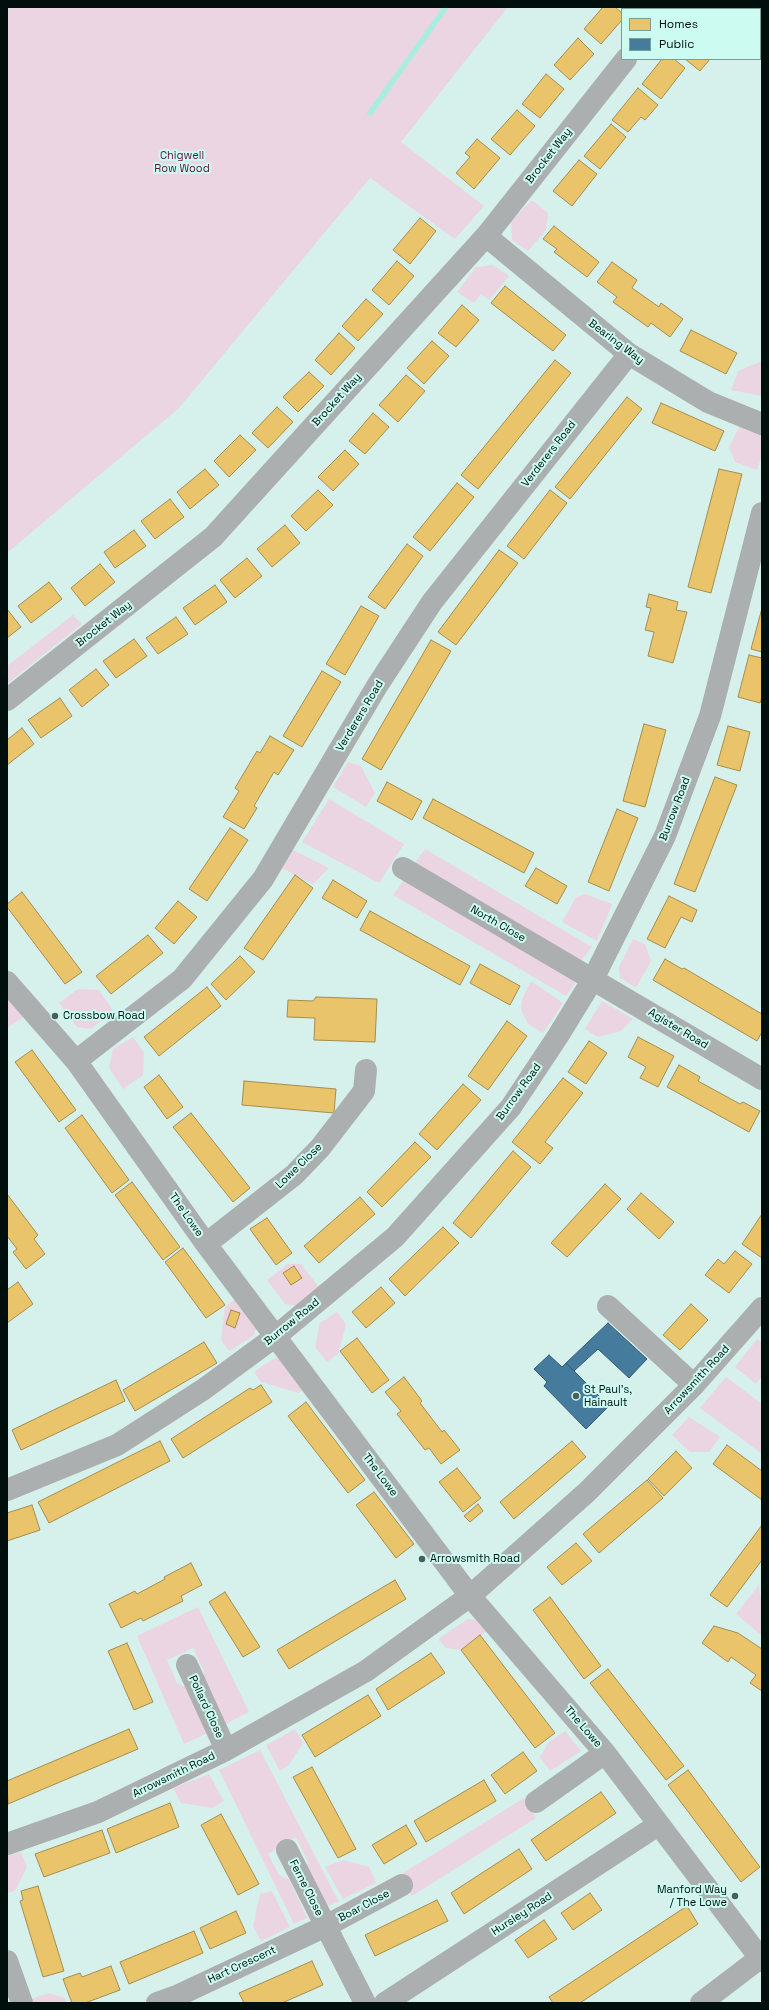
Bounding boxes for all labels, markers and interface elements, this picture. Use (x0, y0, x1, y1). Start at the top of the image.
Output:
legend (621, 8, 761, 60)
text: Homes (659, 16, 698, 32)
text: Public (659, 36, 694, 52)
street label: Brocket Way (523, 126, 575, 186)
park label: Chigwell Row Wood (154, 149, 210, 175)
street label: Bearing Way (586, 317, 646, 367)
street label: Brocket Way (310, 371, 364, 429)
street label: Verderers Road (519, 418, 579, 490)
street label: Brocket Way (74, 598, 134, 650)
street label: Verderers Road (334, 678, 386, 754)
street label: Burrow Road (657, 775, 693, 843)
street label: North Close (468, 903, 528, 945)
street label: Agister Road (646, 1006, 710, 1052)
place label: Crossbow Road (63, 1009, 145, 1023)
marker: Crossbow Road (50, 1011, 60, 1021)
street label: Burrow Road (494, 1061, 544, 1123)
street label: Lowe Close (273, 1141, 325, 1191)
street label: The Lowe (166, 1191, 206, 1239)
street label: Burrow Road (262, 1296, 322, 1348)
street label: Arrowsmith Road (661, 1343, 733, 1417)
place label: St Paul's, Hainault (584, 1383, 632, 1409)
marker: St Paul's, Hainault (571, 1391, 581, 1401)
street label: The Lowe (360, 1451, 400, 1499)
place label: Arrowsmith Road (430, 1552, 520, 1566)
marker: Arrowsmith Road (417, 1554, 427, 1564)
street label: Pollard Close (186, 1674, 226, 1740)
street label: The Lowe (561, 1704, 605, 1750)
street label: Arrowsmith Road (131, 1749, 217, 1801)
street label: Ferne Close (286, 1858, 326, 1918)
place label: Manford Way / The Lowe (657, 1883, 727, 1909)
street label: Boar Close (336, 1887, 392, 1925)
street label: Hursley Road (489, 1890, 555, 1938)
marker: Manford Way / The Lowe (730, 1891, 740, 1901)
street label: Hart Crescent (206, 1943, 278, 1987)

